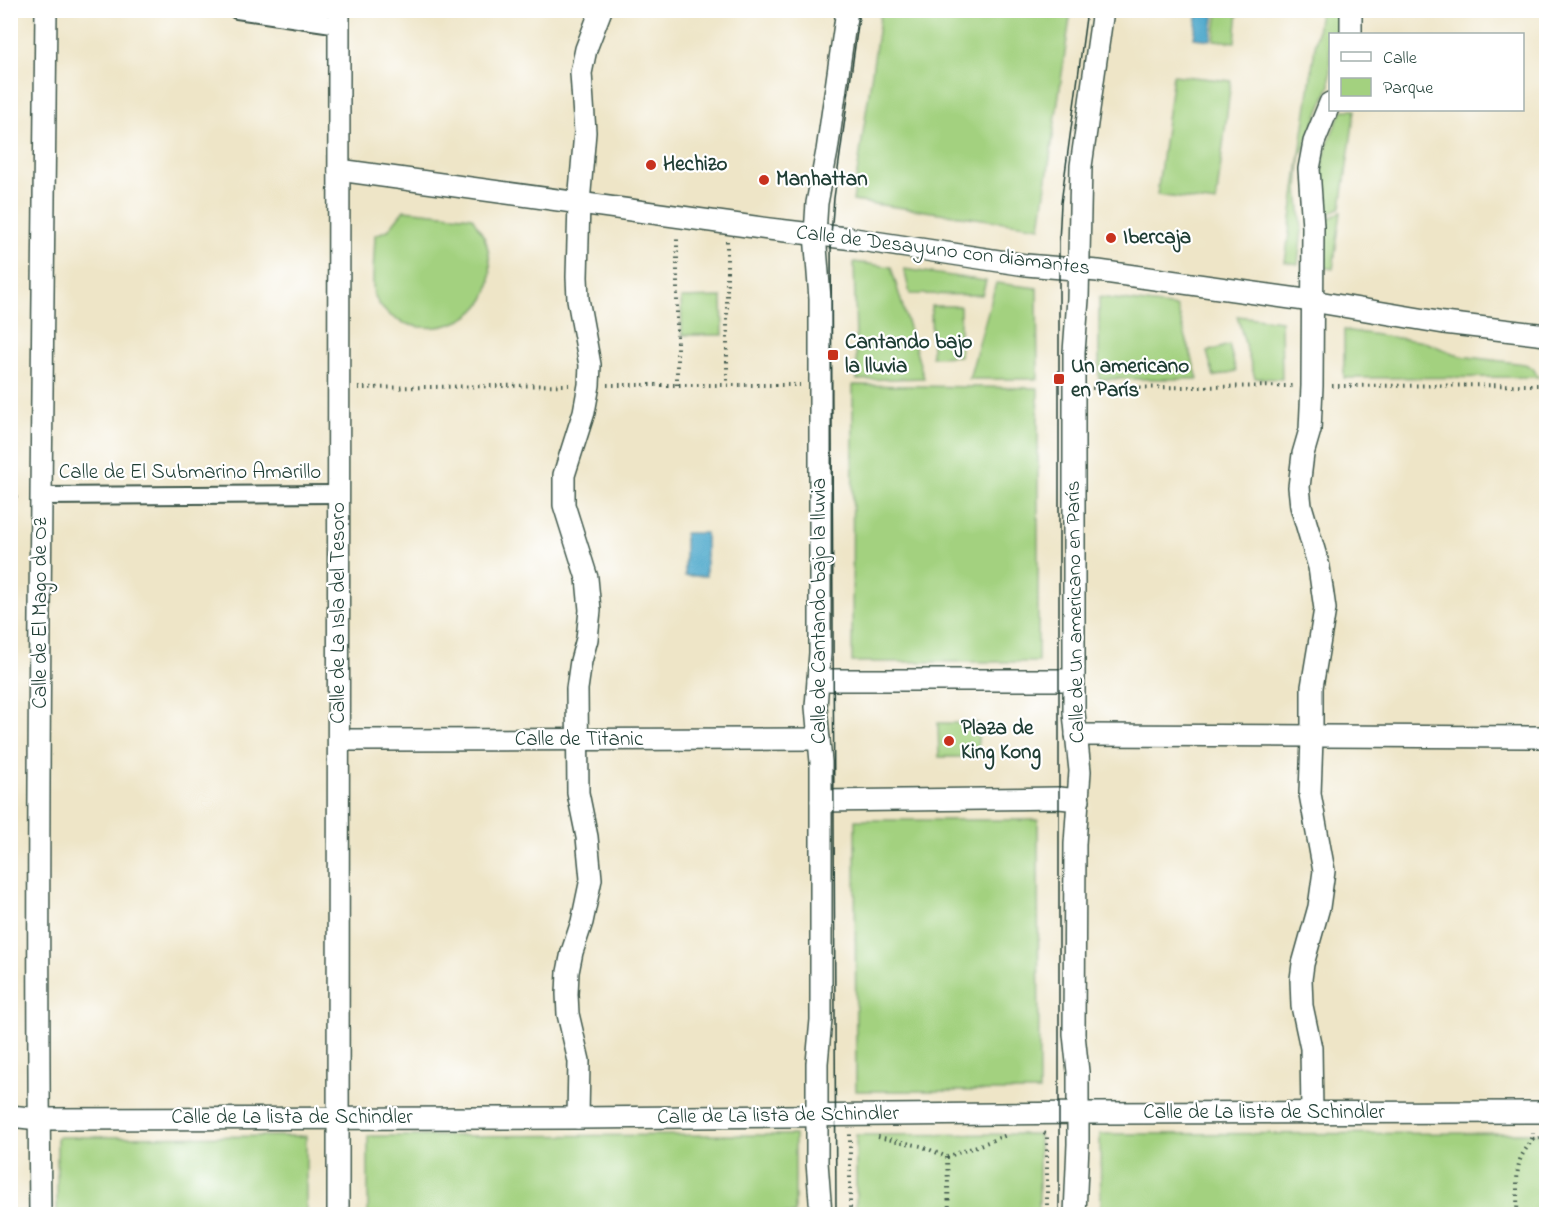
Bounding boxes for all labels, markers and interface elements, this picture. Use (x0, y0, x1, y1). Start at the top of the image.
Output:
legend (1329, 33, 1524, 111)
text: Calle (1383, 46, 1418, 72)
text: Parque (1383, 76, 1434, 102)
place label: Hechizo (663, 150, 727, 180)
marker: Hechizo (644, 158, 658, 172)
place label: Manhattan (776, 165, 868, 195)
marker: Manhattan (757, 173, 771, 187)
street label: Calle de Desayuno con diamantes (794, 218, 1092, 286)
place label: Ibercaja (1123, 223, 1191, 253)
marker: Ibercaja (1104, 231, 1118, 245)
place label: Cantando bajo la lluvia (845, 328, 973, 382)
marker: Cantando bajo la lluvia (826, 348, 840, 362)
place label: Un americano en París (1071, 352, 1189, 406)
marker: Un americano en París (1052, 372, 1066, 386)
street label: Calle de El Submarino Amarillo (59, 458, 321, 488)
street label: Calle de Cantando bajo la lluvia (805, 478, 835, 744)
street label: Calle de Un americano en París (1059, 480, 1093, 744)
street label: Calle de La Isla del Tesoro (324, 502, 354, 724)
street label: Calle de El Mago de Oz (26, 517, 58, 709)
place label: Plaza de King Kong (961, 714, 1041, 770)
street label: Calle de Titanic (515, 725, 644, 755)
marker: Plaza de King Kong (942, 734, 956, 748)
street label: Calle de La lista de Schindler (1143, 1098, 1385, 1128)
street label: Calle de La lista de Schindler (657, 1099, 900, 1133)
street label: Calle de La lista de Schindler (171, 1103, 413, 1133)

